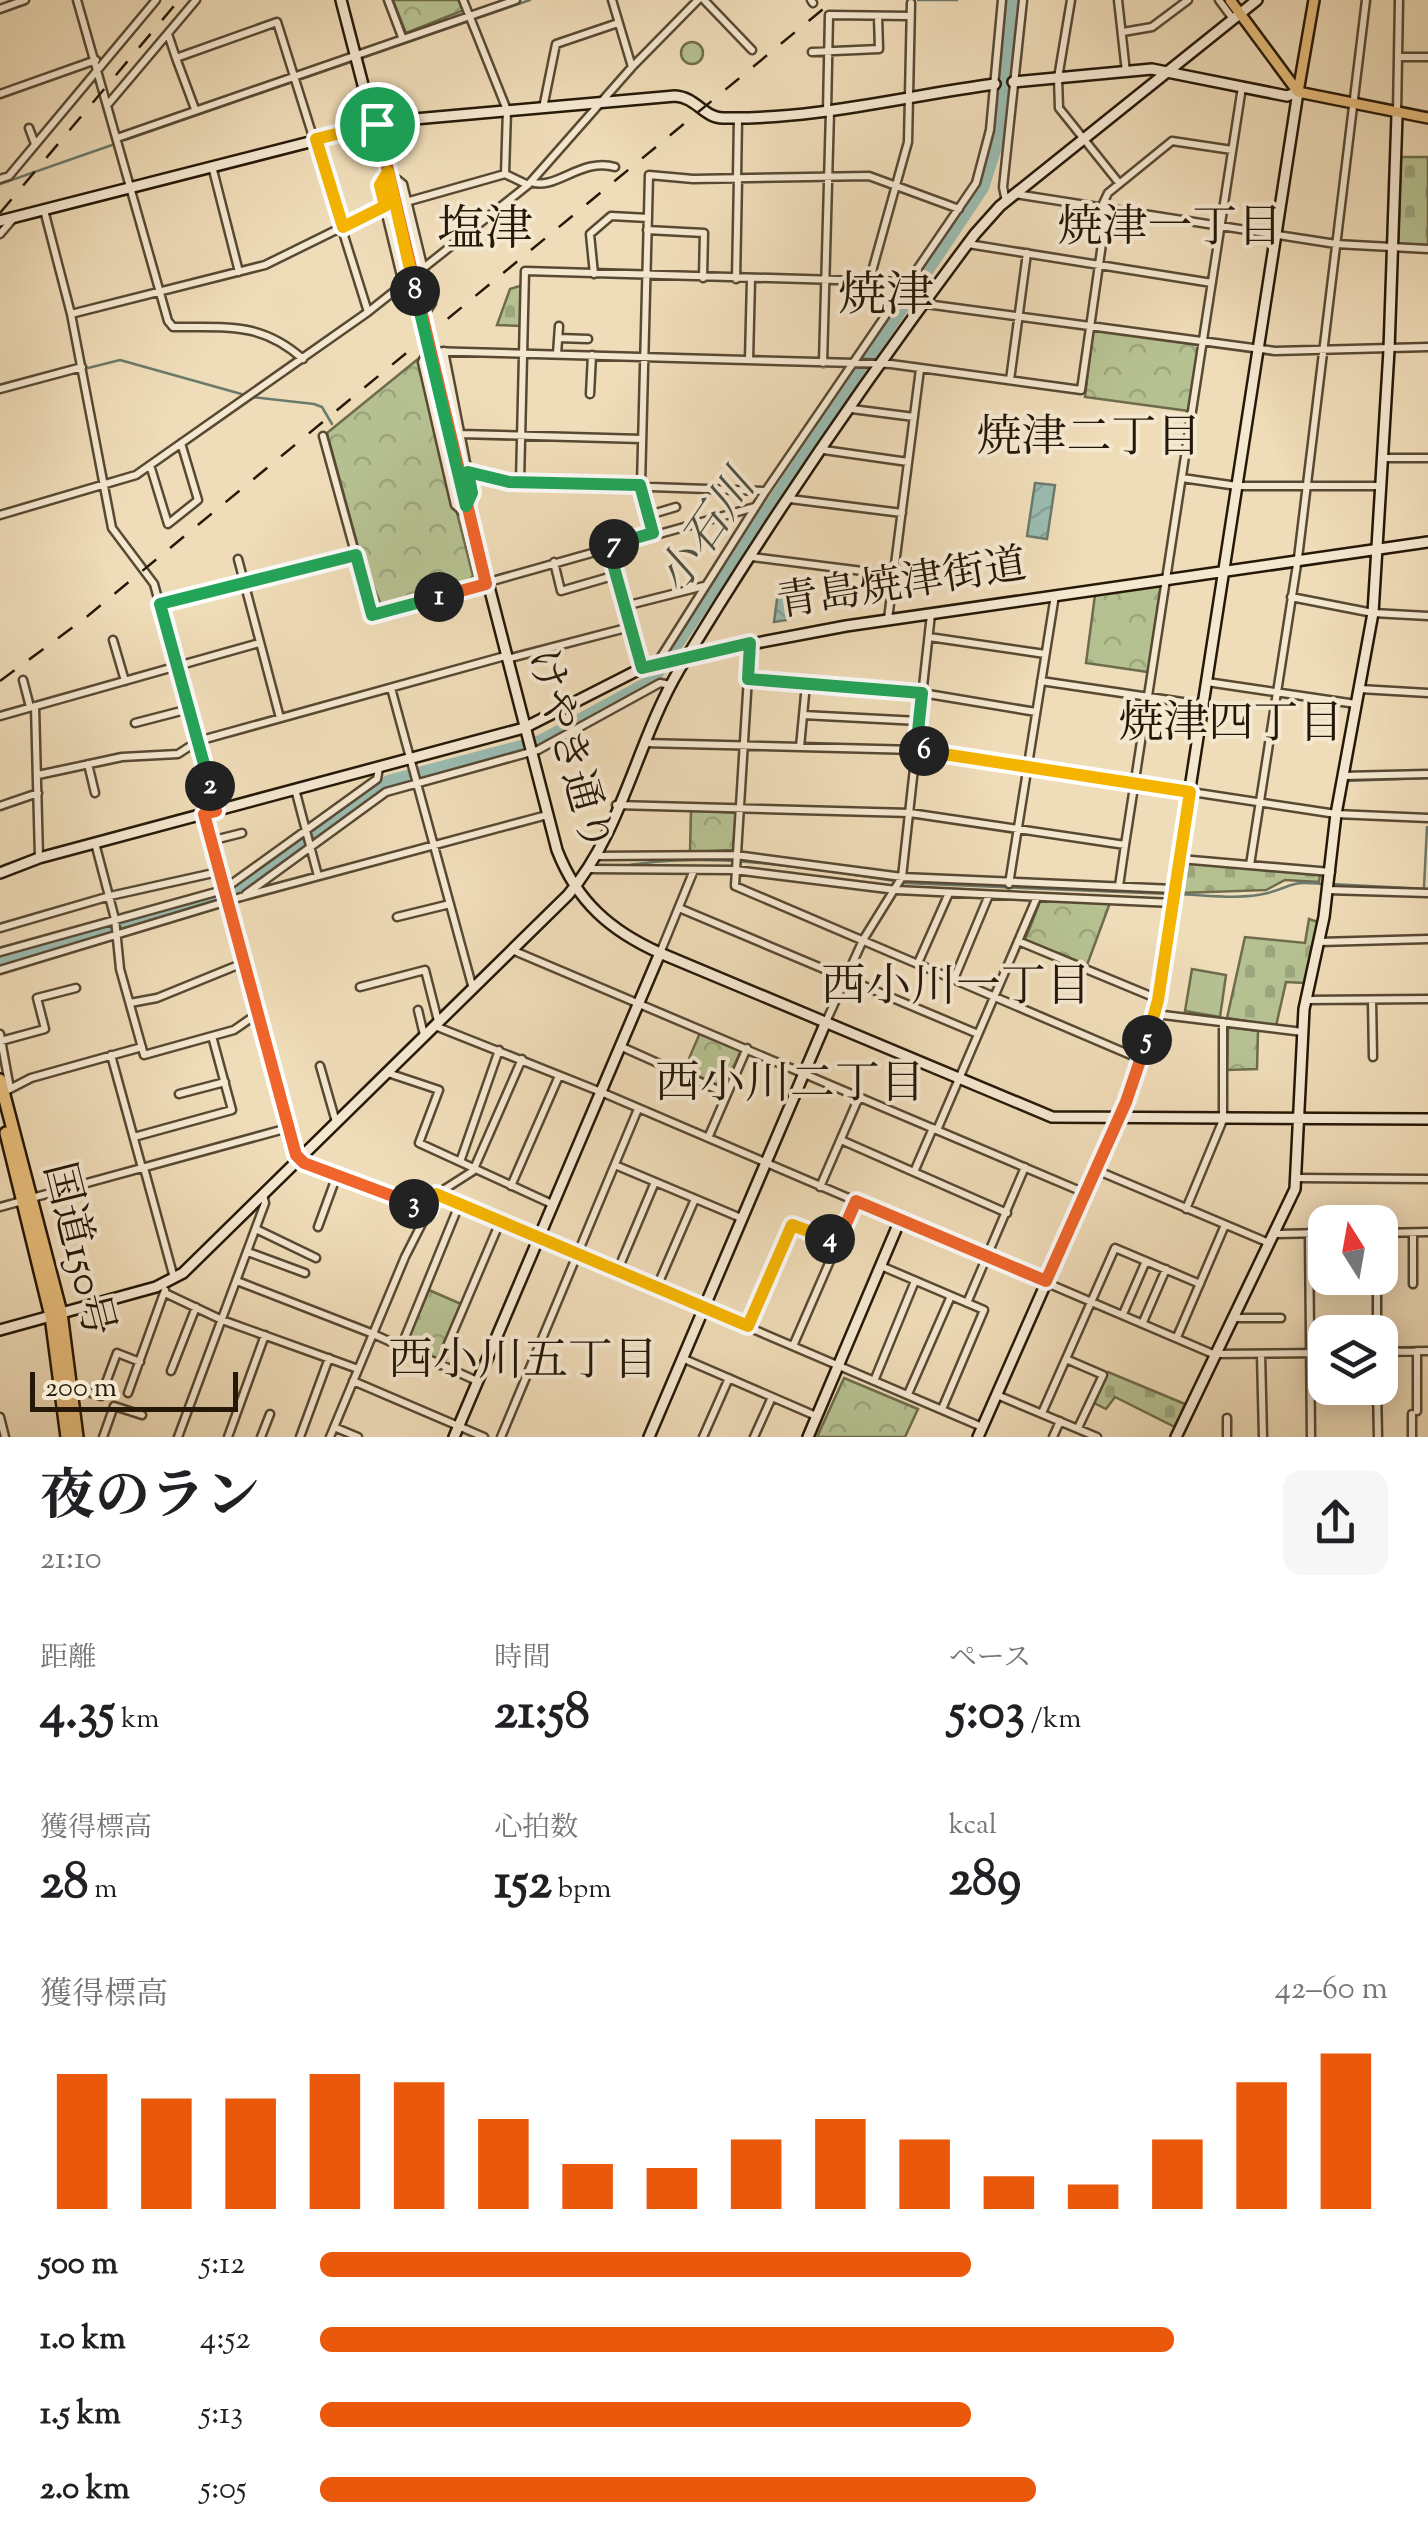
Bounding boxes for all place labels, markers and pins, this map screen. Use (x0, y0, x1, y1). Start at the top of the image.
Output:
pin (335, 82, 420, 167)
pin: 8 (390, 266, 440, 316)
pin: 7 (589, 519, 639, 569)
pin: 1 (414, 572, 464, 622)
pin: 6 (899, 726, 949, 776)
pin: 2 (185, 761, 235, 811)
pin: 5 (1122, 1015, 1172, 1065)
pin: 3 (389, 1179, 439, 1229)
pin: 4 (805, 1214, 855, 1264)

